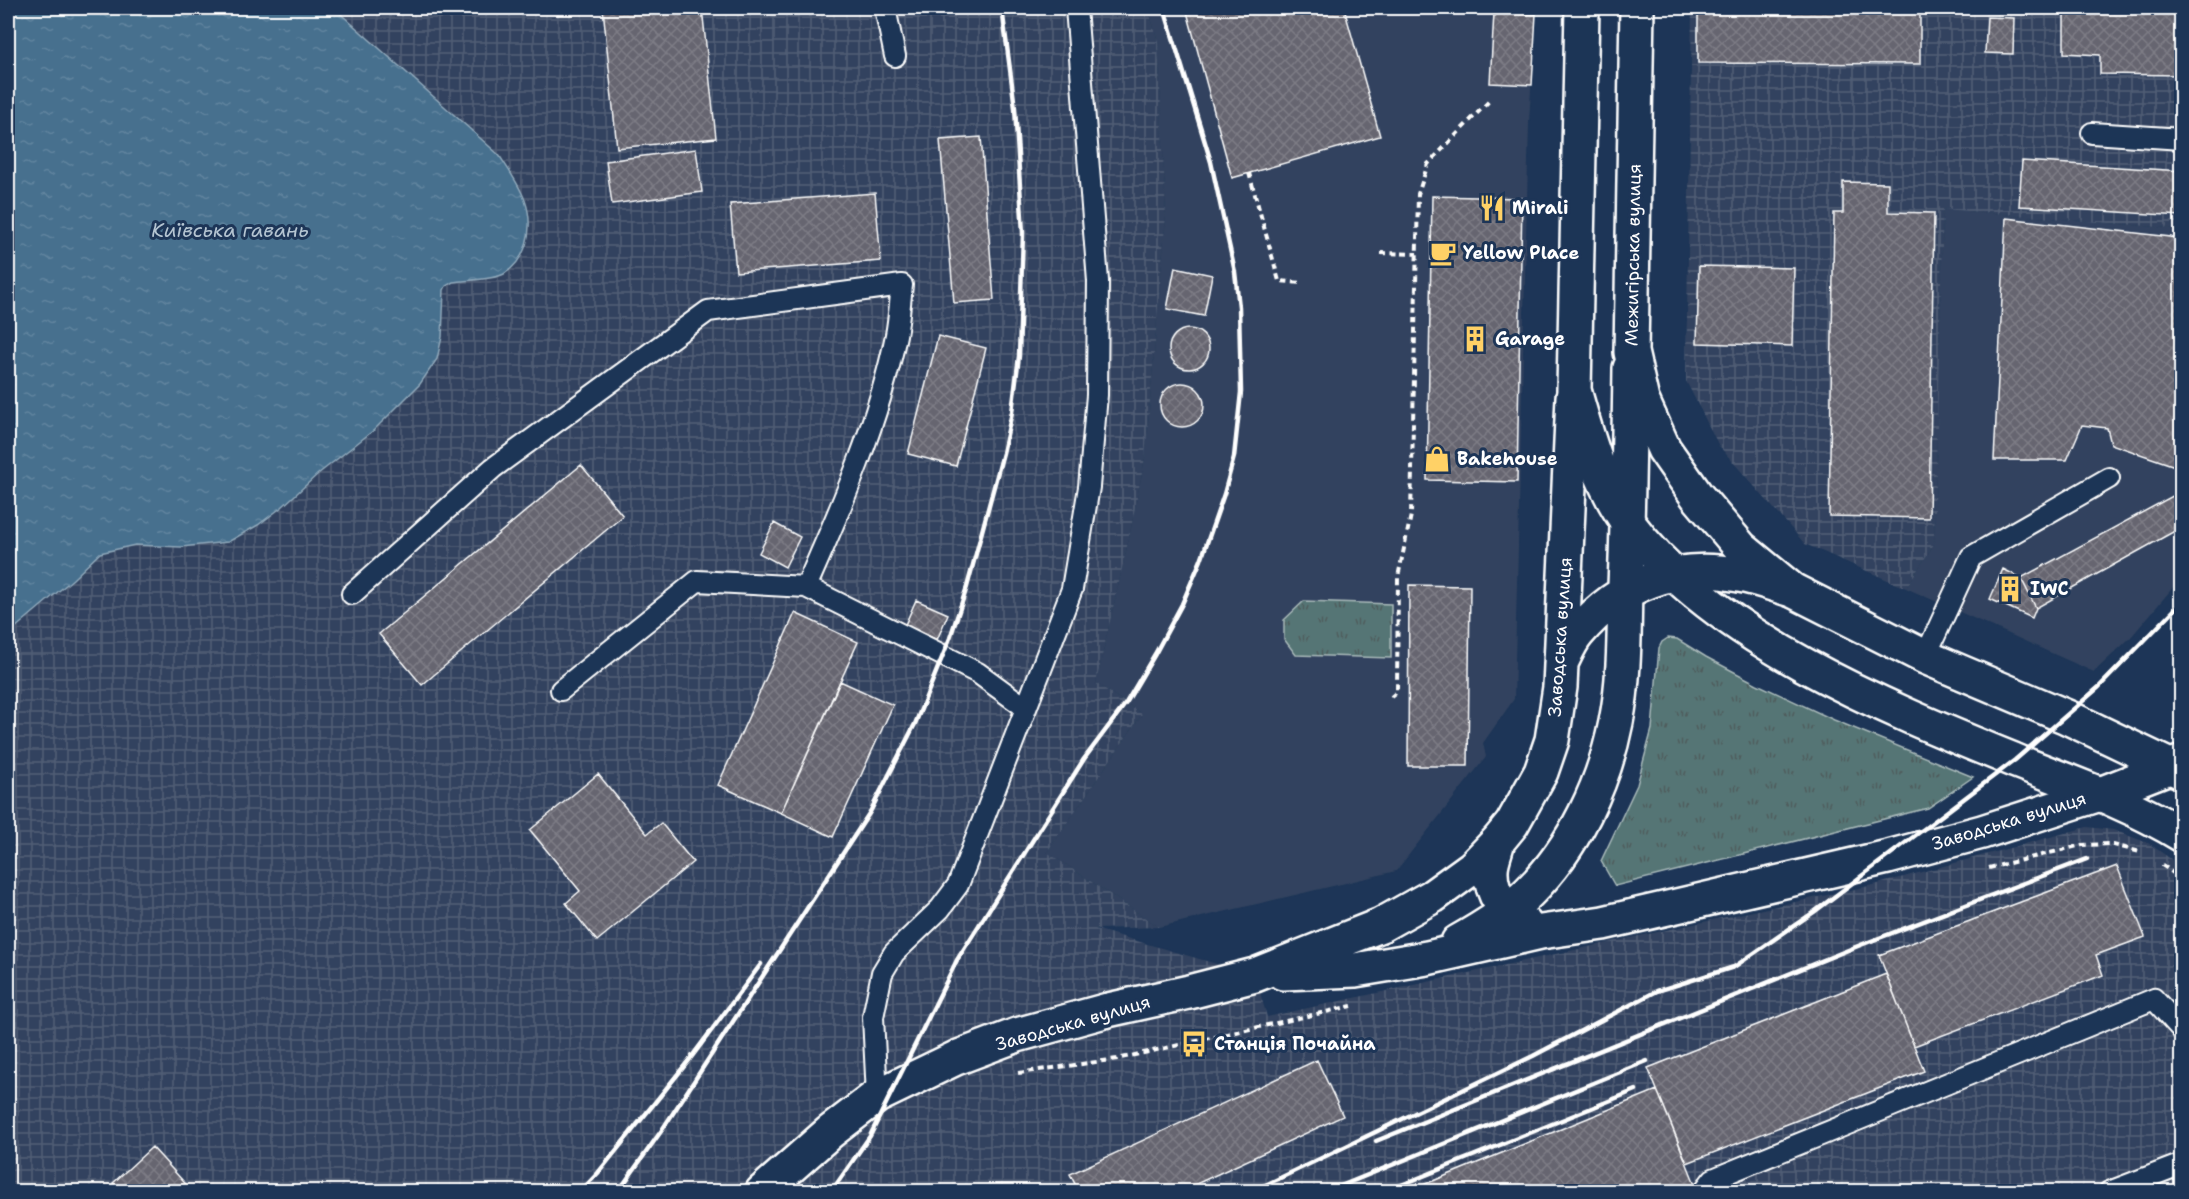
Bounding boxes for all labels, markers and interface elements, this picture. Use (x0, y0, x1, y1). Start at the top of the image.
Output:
street label: Межигірська вулиця (1619, 164, 1647, 346)
restaurant icon: Mirali (1477, 193, 1507, 223)
place label: Mirali (1512, 196, 1569, 220)
water label: Київська гавань (151, 217, 309, 243)
cafe icon: Yellow Place (1428, 238, 1458, 268)
place label: Yellow Place (1463, 241, 1580, 265)
building icon: Garage (1460, 324, 1490, 354)
place label: Garage (1495, 327, 1565, 351)
shop icon: Bakehouse (1422, 444, 1452, 474)
place label: Bakehouse (1457, 447, 1558, 471)
street label: Заводська вулиця (1542, 556, 1578, 718)
building icon: IWC (1995, 574, 2025, 604)
place label: IWC (2030, 577, 2069, 601)
street label: Заводська вулиця (1929, 786, 2089, 856)
street label: Заводська вулиця (993, 989, 1153, 1057)
bus stop icon: Станція Почайна (1179, 1029, 1209, 1059)
place label: Станція Почайна (1214, 1032, 1376, 1056)

